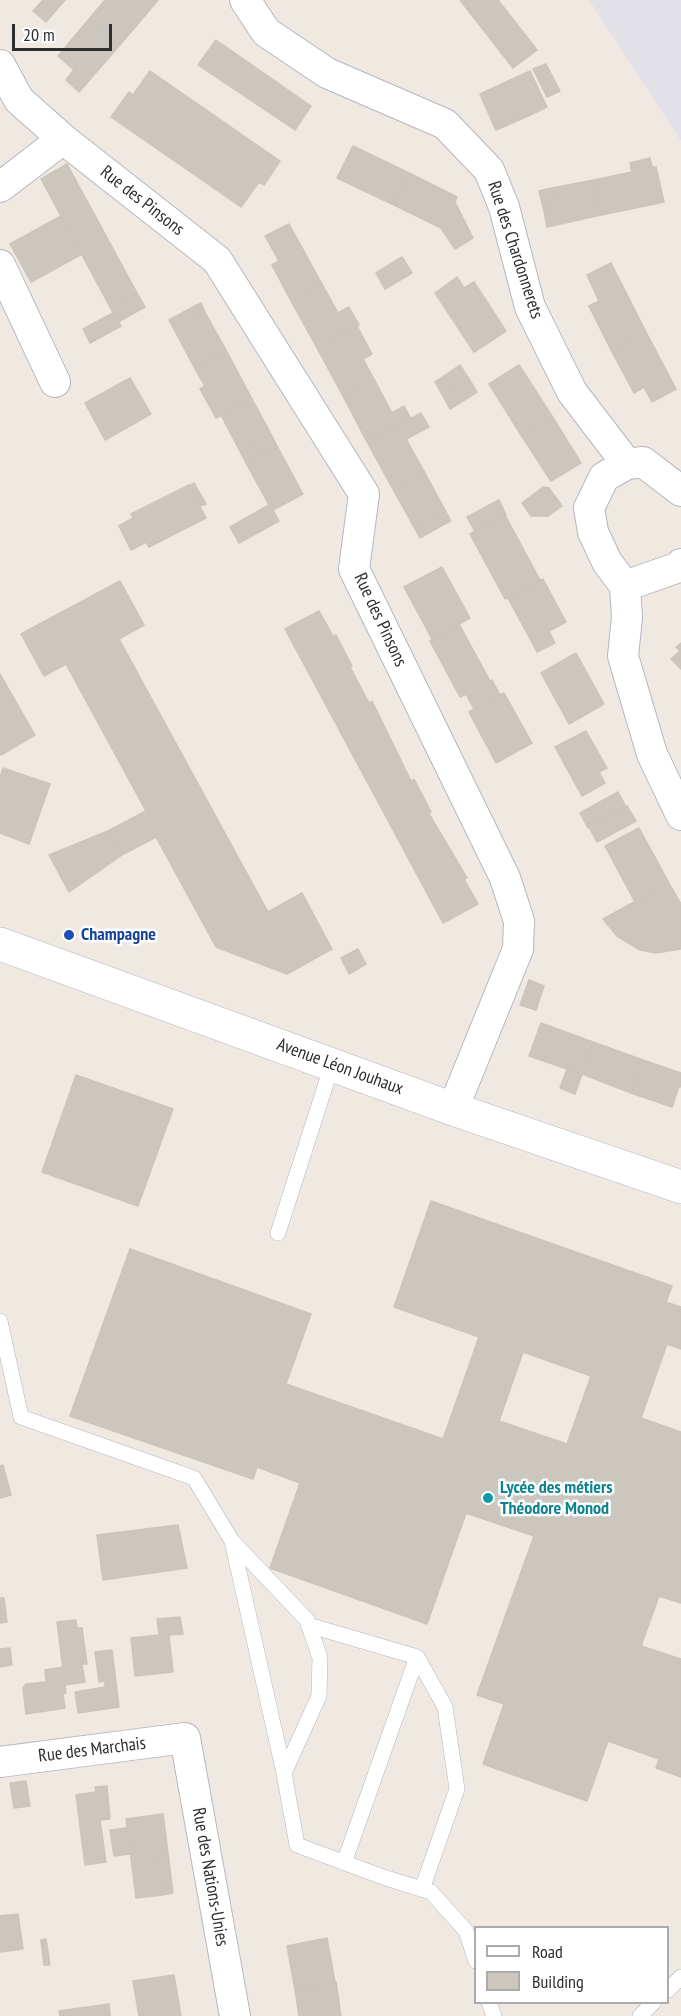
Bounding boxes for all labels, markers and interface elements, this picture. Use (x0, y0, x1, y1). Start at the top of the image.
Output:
scale bar (15, 12, 116, 50)
text: 20 m (23, 23, 55, 46)
street label: Rue des Pinsons (96, 162, 188, 240)
street label: Rue des Chardonnerets (483, 179, 547, 321)
street label: Rue des Pinsons (349, 570, 411, 670)
place label: Champagne (81, 924, 156, 946)
marker: Champagne (62, 928, 76, 942)
street label: Avenue Léon Jouhaux (274, 1034, 406, 1100)
place label: Lycée des métiers Théodore Monod (500, 1477, 613, 1520)
marker: Lycée des métiers Théodore Monod (481, 1491, 495, 1505)
street label: Rue des Marchais (37, 1733, 147, 1767)
street label: Rue des Nations-Unies (187, 1806, 233, 1948)
legend (474, 1926, 669, 2004)
text: Road (532, 1940, 563, 1963)
text: Building (532, 1970, 584, 1993)

